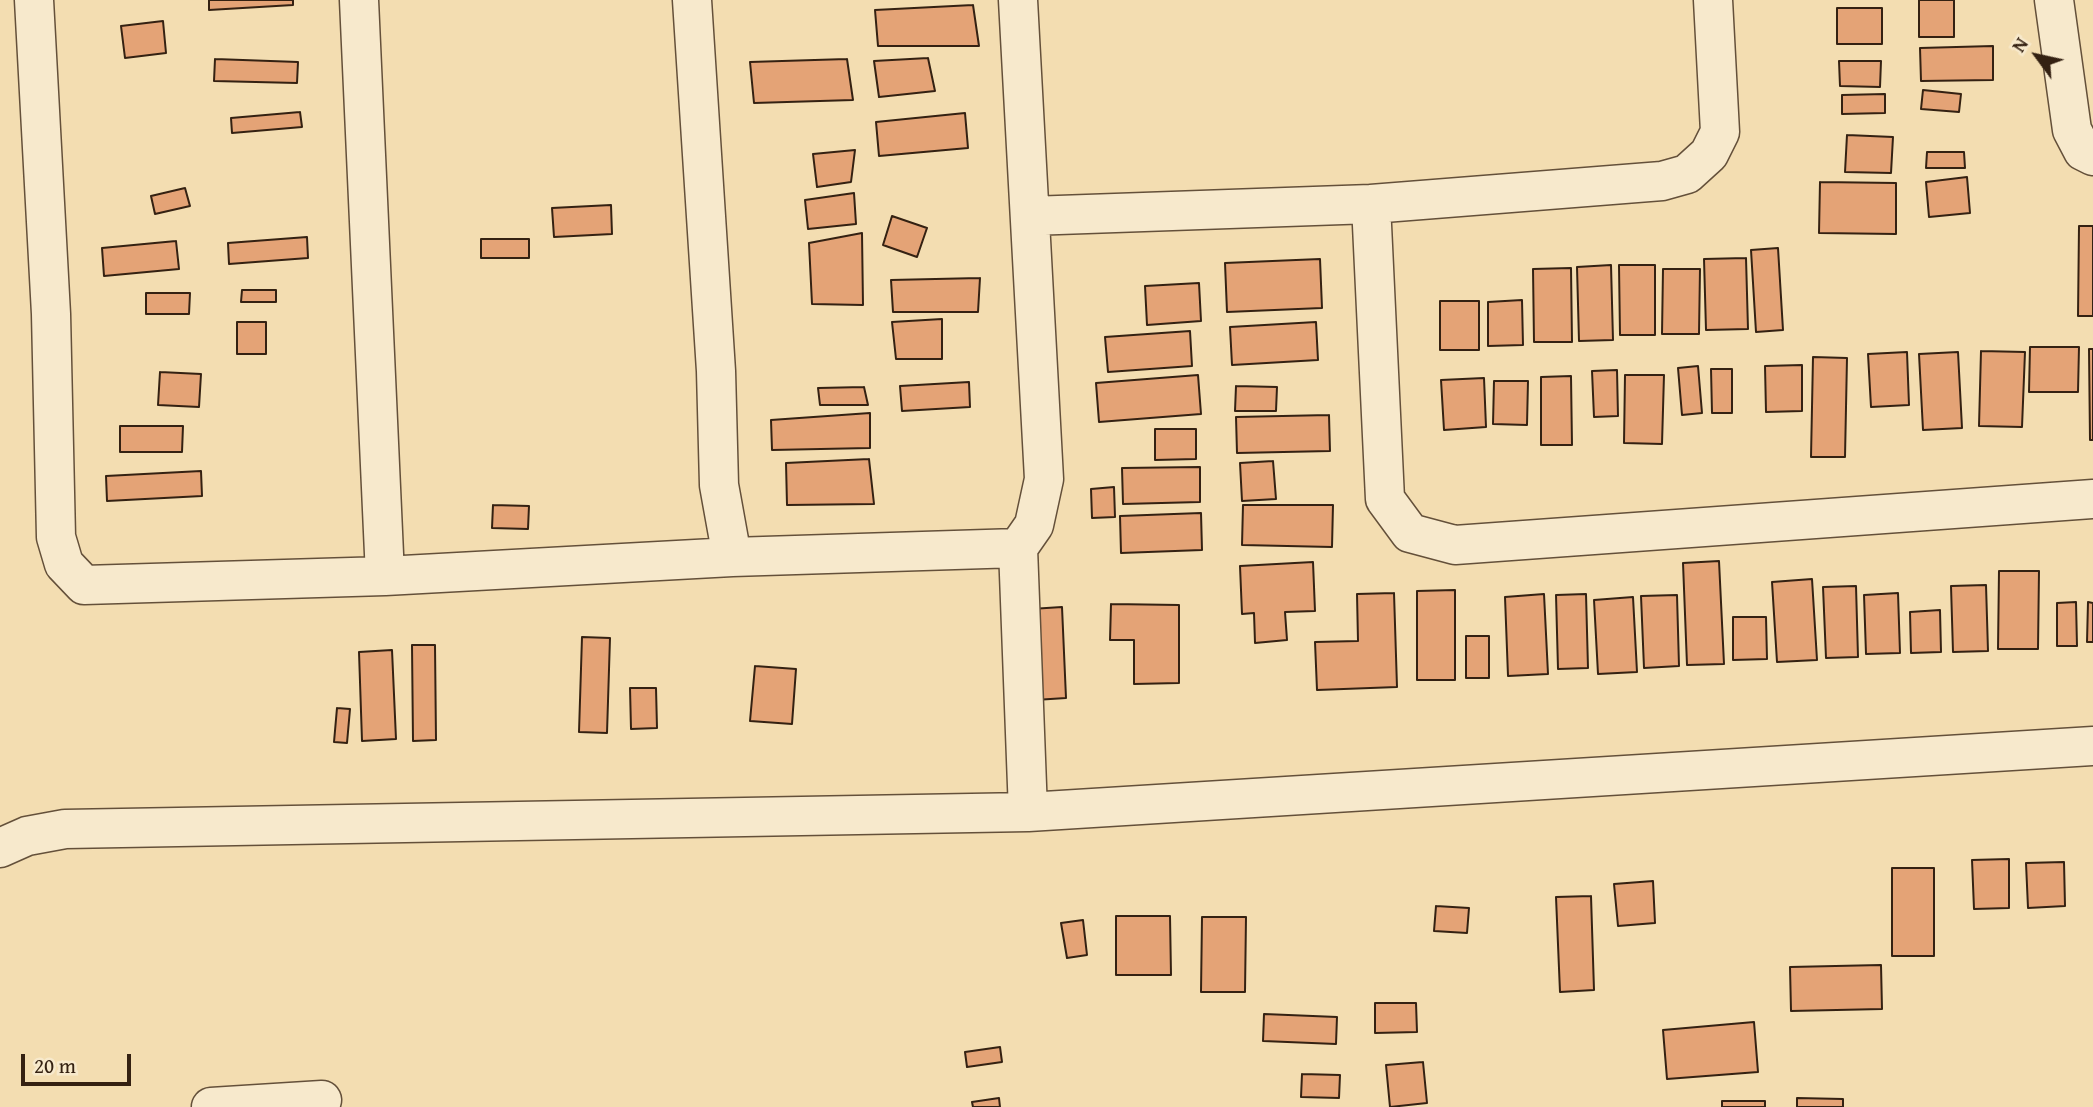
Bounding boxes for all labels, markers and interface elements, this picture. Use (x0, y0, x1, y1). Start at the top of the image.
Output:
north arrow (2002, 21, 2072, 91)
text: N (2004, 32, 2035, 58)
scale bar (24, 1040, 135, 1084)
text: 20 m (34, 1050, 76, 1081)

